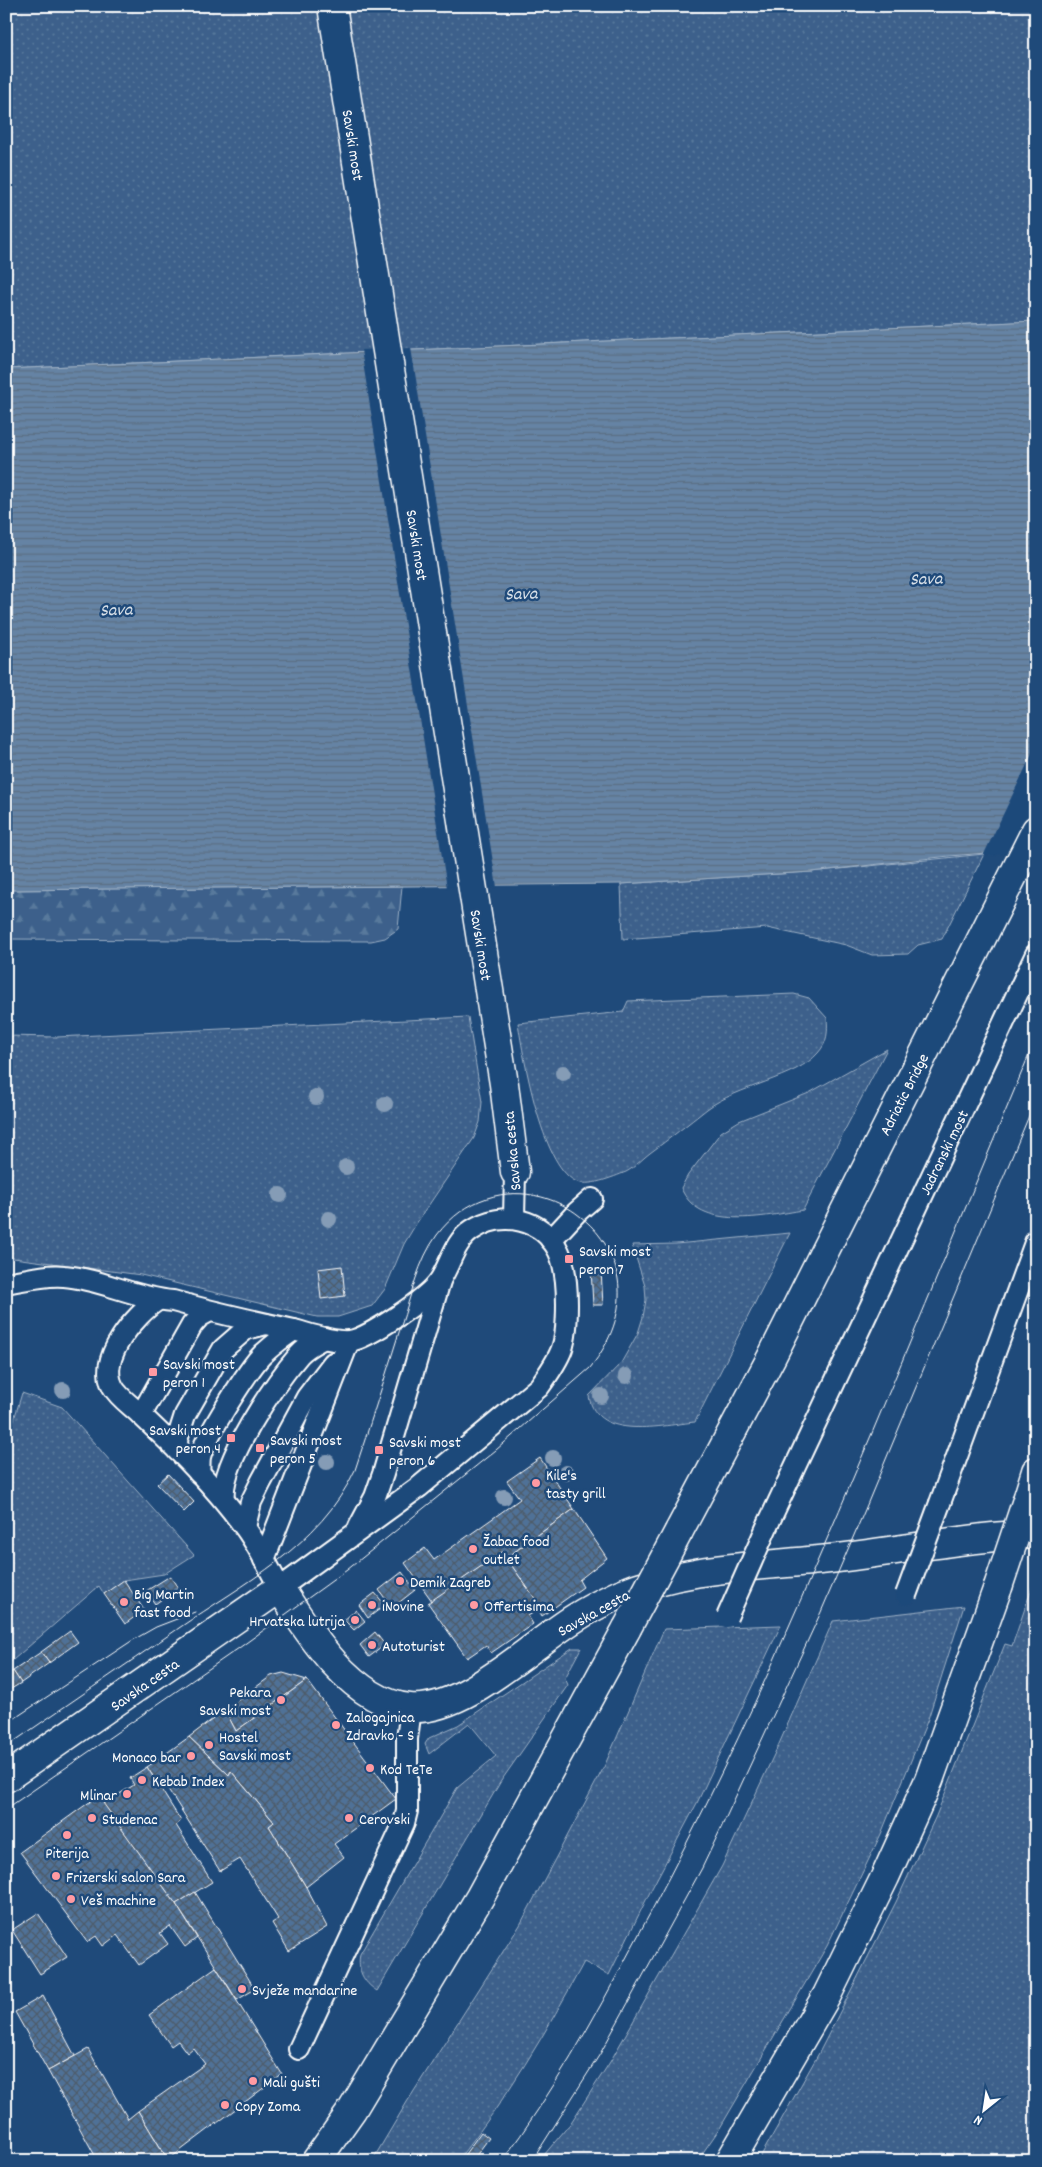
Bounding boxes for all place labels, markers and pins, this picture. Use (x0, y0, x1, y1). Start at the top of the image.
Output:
place label: Savski most peron 7 (579, 1241, 651, 1282)
marker: Savski most peron 7 (563, 1253, 575, 1265)
place label: Savski most peron 1 (163, 1354, 235, 1395)
marker: Savski most peron 1 (147, 1366, 159, 1378)
place label: Savski most peron 4 (149, 1420, 221, 1461)
place label: Savski most peron 5 (270, 1430, 342, 1471)
marker: Savski most peron 4 (225, 1432, 237, 1444)
place label: Savski most peron 6 (389, 1432, 461, 1473)
marker: Savski most peron 5 (254, 1442, 266, 1454)
marker: Savski most peron 6 (373, 1444, 385, 1456)
place label: Kile's tasty grill (546, 1465, 606, 1506)
marker: Kile's tasty grill (530, 1477, 542, 1489)
place label: Žabac food outlet (483, 1531, 550, 1572)
marker: Žabac food outlet (467, 1543, 479, 1555)
place label: Demik Zagreb (410, 1572, 491, 1595)
marker: Demik Zagreb (394, 1575, 406, 1587)
place label: Big Martin fast food (134, 1584, 194, 1625)
marker: Big Martin fast food (118, 1596, 130, 1608)
place label: iNovine (382, 1596, 424, 1619)
place label: Offertisima (484, 1596, 554, 1619)
marker: iNovine (366, 1599, 378, 1611)
marker: Offertisima (468, 1599, 480, 1611)
place label: Hrvatska lutrija (249, 1611, 345, 1634)
marker: Hrvatska lutrija (349, 1614, 361, 1626)
place label: Autoturist (382, 1636, 445, 1659)
marker: Autoturist (366, 1639, 378, 1651)
place label: Pekara Savski most (199, 1682, 271, 1723)
marker: Pekara Savski most (275, 1694, 287, 1706)
place label: Zalogajnica Zdravko - S (346, 1707, 415, 1748)
marker: Zalogajnica Zdravko - S (330, 1719, 342, 1731)
place label: Hostel Savski most (219, 1727, 291, 1768)
marker: Hostel Savski most (203, 1739, 215, 1751)
place label: Monaco bar (112, 1747, 181, 1770)
marker: Monaco bar (185, 1750, 197, 1762)
place label: Kod TeTe (380, 1759, 433, 1782)
marker: Kod TeTe (364, 1762, 376, 1774)
place label: Kebab Index (152, 1771, 224, 1794)
marker: Kebab Index (136, 1774, 148, 1786)
place label: Mlinar (80, 1785, 117, 1808)
marker: Mlinar (121, 1788, 133, 1800)
place label: Studenac (102, 1809, 158, 1832)
place label: Cerovski (359, 1809, 410, 1832)
marker: Studenac (86, 1812, 98, 1824)
marker: Cerovski (343, 1812, 355, 1824)
marker: Piterija (61, 1829, 73, 1841)
place label: Piterija (45, 1843, 89, 1866)
place label: Frizerski salon Sara (66, 1867, 186, 1890)
marker: Frizerski salon Sara (50, 1870, 62, 1882)
place label: Veš machine (81, 1890, 156, 1913)
marker: Veš machine (65, 1893, 77, 1905)
place label: Svježe mandarine (252, 1980, 357, 2003)
marker: Svježe mandarine (236, 1983, 248, 1995)
place label: Mali gušti (263, 2072, 320, 2095)
marker: Mali gušti (247, 2075, 259, 2087)
place label: Copy Zoma (235, 2096, 301, 2119)
marker: Copy Zoma (219, 2099, 231, 2111)

